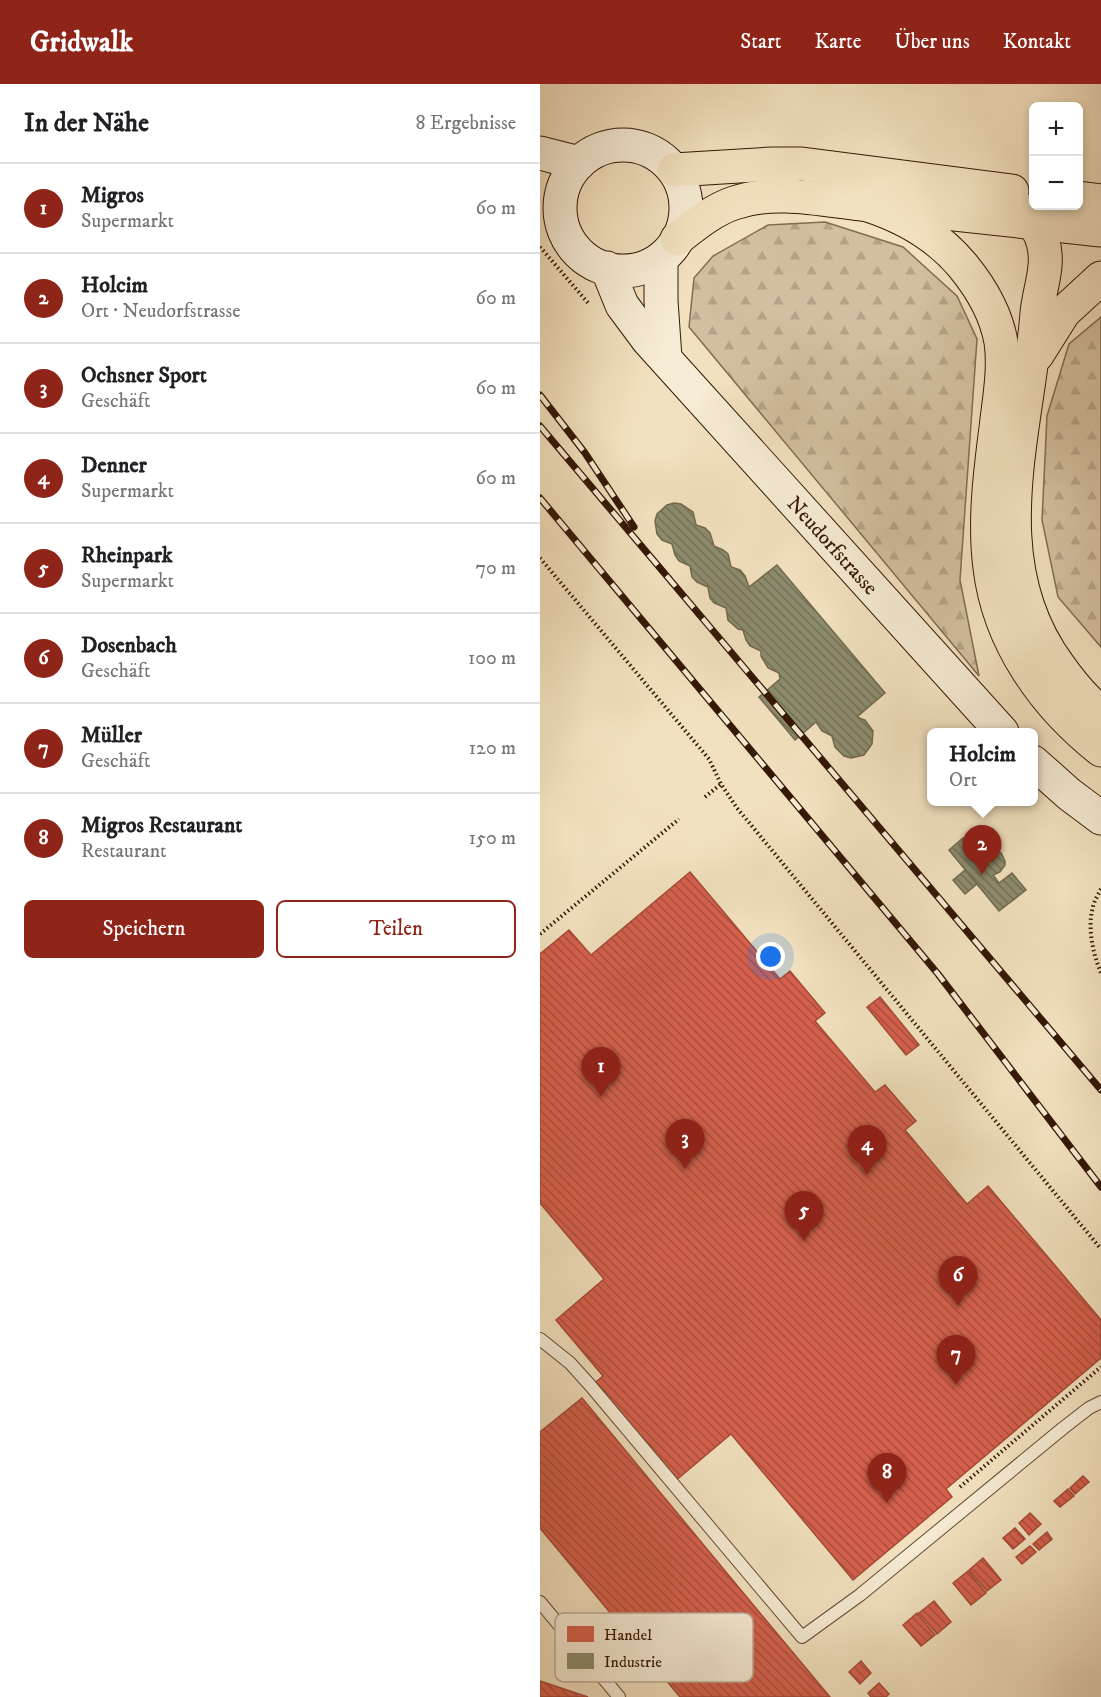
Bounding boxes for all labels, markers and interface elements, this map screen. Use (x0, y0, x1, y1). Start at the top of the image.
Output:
text: Gridwalk (30, 25, 133, 60)
text: Start (740, 29, 782, 55)
text: Karte (815, 29, 861, 55)
text: Über uns (894, 29, 970, 55)
text: Kontakt (1003, 29, 1071, 55)
map controls (1029, 102, 1083, 210)
button: + (1029, 102, 1083, 156)
text: In der Nähe (24, 107, 149, 140)
text: 8 Ergebnisse (416, 111, 516, 136)
button: − (1029, 156, 1083, 210)
text: Migros (81, 182, 144, 209)
text: 1 (40, 196, 47, 221)
text: 60 m (476, 196, 516, 221)
text: Supermarkt (81, 209, 174, 234)
text: Holcim (81, 272, 148, 299)
text: 2 (39, 286, 48, 311)
text: 60 m (476, 286, 516, 311)
text: Ort · Neudorfstrasse (81, 299, 241, 324)
text: Ochsner Sport (81, 362, 207, 389)
text: 3 (40, 376, 47, 401)
text: 60 m (476, 376, 516, 401)
text: Geschäft (81, 389, 150, 414)
text: Denner (81, 452, 147, 479)
text: 4 (38, 466, 49, 491)
text: 60 m (476, 466, 516, 491)
text: Supermarkt (81, 479, 174, 504)
street label: Neudorfstrasse (781, 491, 883, 601)
text: Rheinpark (81, 542, 173, 569)
text: 5 (39, 556, 48, 581)
text: 70 m (475, 556, 516, 581)
text: Supermarkt (81, 569, 174, 594)
text: Dosenbach (81, 632, 177, 659)
text: 6 (38, 646, 49, 671)
text: 100 m (468, 646, 516, 671)
text: Geschäft (81, 659, 150, 684)
text: Müller (81, 722, 142, 749)
popup (927, 728, 1038, 806)
text: 7 (38, 736, 49, 761)
text: 120 m (469, 736, 516, 761)
text: Holcim (949, 741, 1016, 768)
text: Geschäft (81, 749, 150, 774)
text: Ort (949, 768, 977, 793)
text: Migros Restaurant (81, 812, 242, 839)
text: 8 (38, 826, 49, 851)
text: 150 m (469, 826, 516, 851)
pin: 2 (962, 826, 1002, 875)
text: Restaurant (81, 839, 166, 864)
button: Speichern (24, 900, 264, 958)
button: Teilen (276, 900, 516, 958)
your location (756, 942, 785, 971)
pin: 1 (582, 1048, 620, 1097)
pin: 3 (666, 1120, 704, 1169)
pin: 4 (848, 1126, 886, 1175)
pin: 5 (784, 1192, 824, 1241)
pin: 6 (938, 1256, 978, 1306)
pin: 7 (936, 1336, 976, 1385)
pin: 8 (868, 1454, 906, 1503)
legend (555, 1613, 753, 1682)
text: Handel (604, 1625, 652, 1645)
text: Industrie (604, 1652, 662, 1672)

